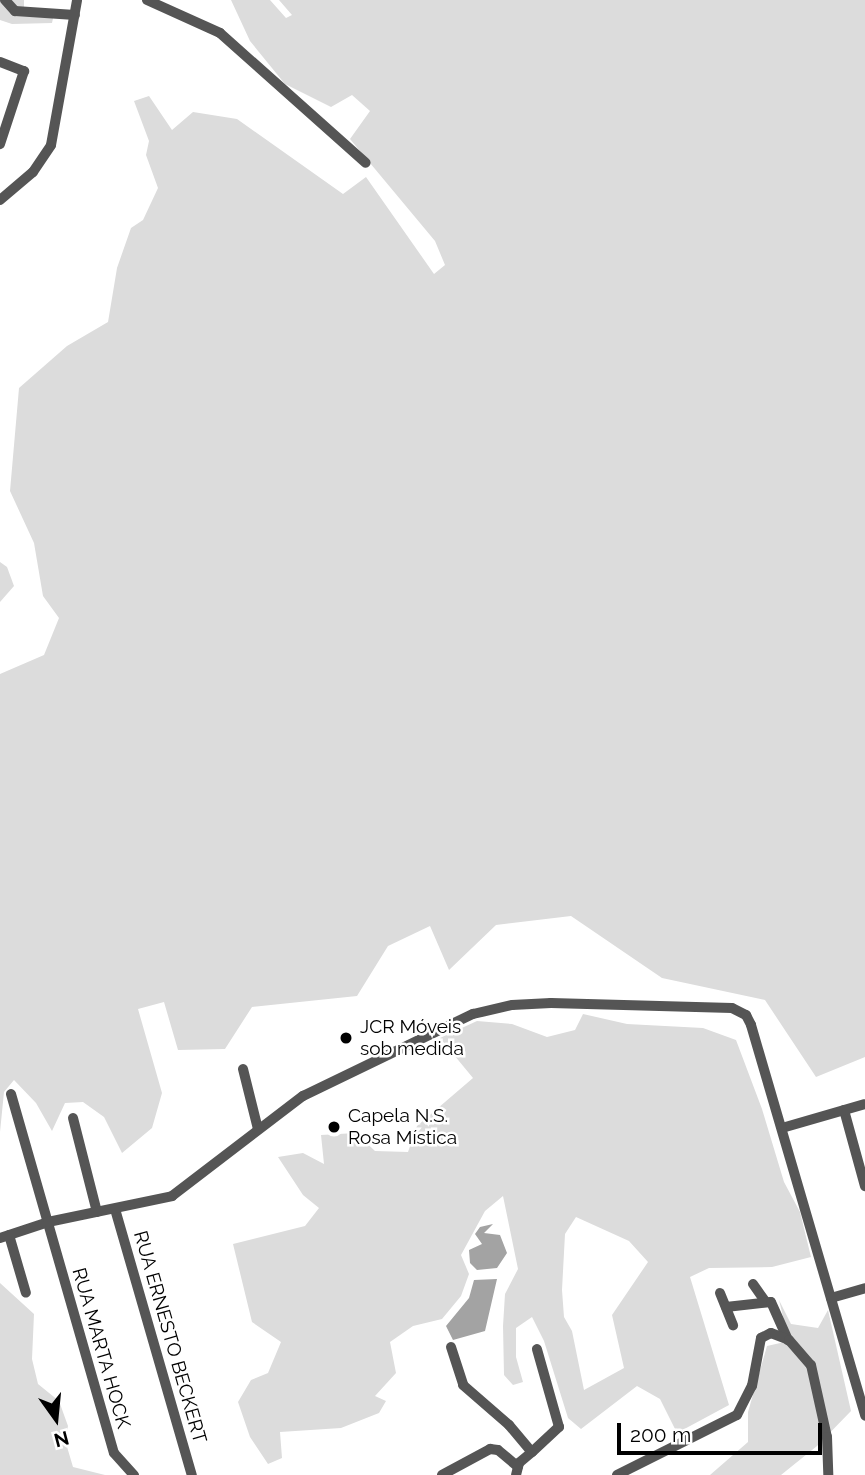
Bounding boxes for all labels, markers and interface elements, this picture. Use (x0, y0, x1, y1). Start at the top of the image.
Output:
place label: JCR Móveis sob medida (360, 1016, 464, 1060)
marker: JCR Móveis sob medida (338, 1030, 354, 1046)
place label: Capela N.S. Rosa Mística (348, 1105, 457, 1149)
marker: Capela N.S. Rosa Mística (326, 1119, 342, 1135)
street label: RUA ERNESTO BECKERT (129, 1228, 211, 1446)
street label: RUA MARTA HOCK (67, 1265, 135, 1431)
north arrow (21, 1384, 91, 1454)
scale bar (620, 1408, 825, 1452)
text: 200 m (630, 1422, 691, 1447)
text: N (52, 1427, 71, 1452)

